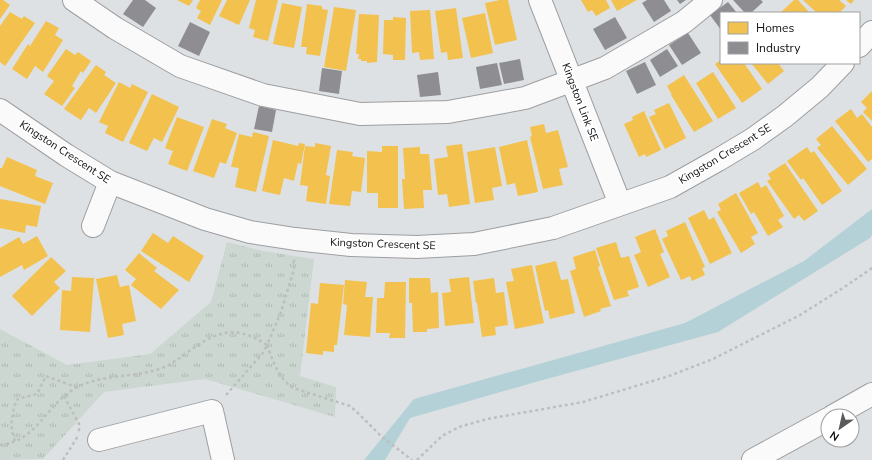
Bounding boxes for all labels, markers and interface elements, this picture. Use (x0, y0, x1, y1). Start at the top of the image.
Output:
legend (720, 12, 860, 64)
text: Homes (756, 20, 794, 36)
text: Industry (756, 40, 801, 56)
street label: Kingston Link SE (558, 61, 602, 143)
street label: Kingston Crescent SE (17, 117, 113, 187)
street label: Kingston Crescent SE (676, 120, 774, 188)
street label: Kingston Crescent SE (330, 235, 436, 253)
north arrow (820, 408, 860, 448)
text: N (827, 427, 842, 444)

